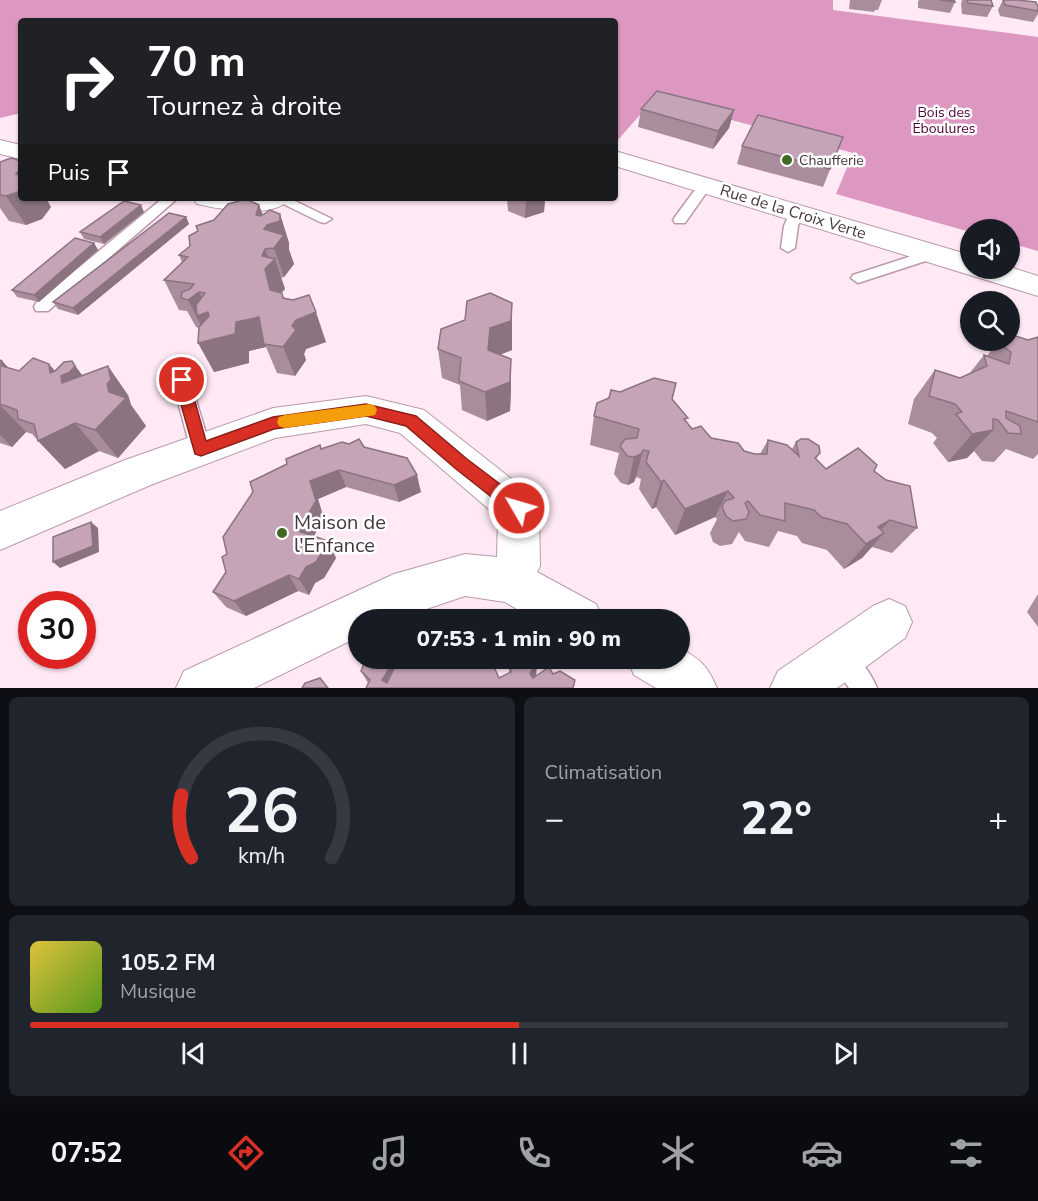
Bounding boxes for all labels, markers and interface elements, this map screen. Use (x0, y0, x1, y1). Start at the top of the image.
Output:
text: 70 m (147, 34, 246, 91)
icon: right (48, 42, 126, 120)
text: Tournez à droite (147, 88, 342, 125)
park label: Bois des Éboulures (912, 103, 976, 138)
place label: Chaufferie (799, 151, 864, 170)
marker: Chaufferie (780, 153, 794, 167)
icon: arrive (102, 156, 135, 189)
text: Puis (48, 158, 90, 188)
street label: Rue de la Croix Verte (717, 179, 869, 245)
map controls (960, 219, 1020, 351)
button: sound (960, 219, 1020, 279)
button: search (960, 291, 1020, 351)
pin (156, 354, 207, 405)
icon: arrive (165, 363, 198, 396)
position arrow (487, 476, 551, 540)
place label: Maison de l'Enfance (294, 509, 386, 559)
marker: Maison de l'Enfance (275, 526, 289, 540)
speed limit sign: 30 (18, 591, 96, 669)
text: 07:53 · 1 min · 90 m (417, 624, 621, 654)
text: Climatisation (545, 759, 662, 786)
text: 26 (224, 769, 299, 854)
text: 22° (741, 789, 812, 850)
text: − (545, 797, 564, 842)
text: + (988, 797, 1008, 842)
text: km/h (238, 842, 285, 872)
text: 105.2 FM (120, 948, 216, 978)
text: Musique (120, 978, 196, 1005)
icon: previous (177, 1037, 210, 1070)
icon: pause (503, 1037, 536, 1070)
icon: next (829, 1037, 862, 1070)
icon: directions (225, 1132, 267, 1174)
icon: music (369, 1132, 411, 1174)
icon: phone (513, 1132, 555, 1174)
icon: climate (657, 1132, 699, 1174)
icon: car (801, 1132, 843, 1174)
icon: filters (945, 1132, 987, 1174)
text: 07:52 (51, 1135, 123, 1172)

